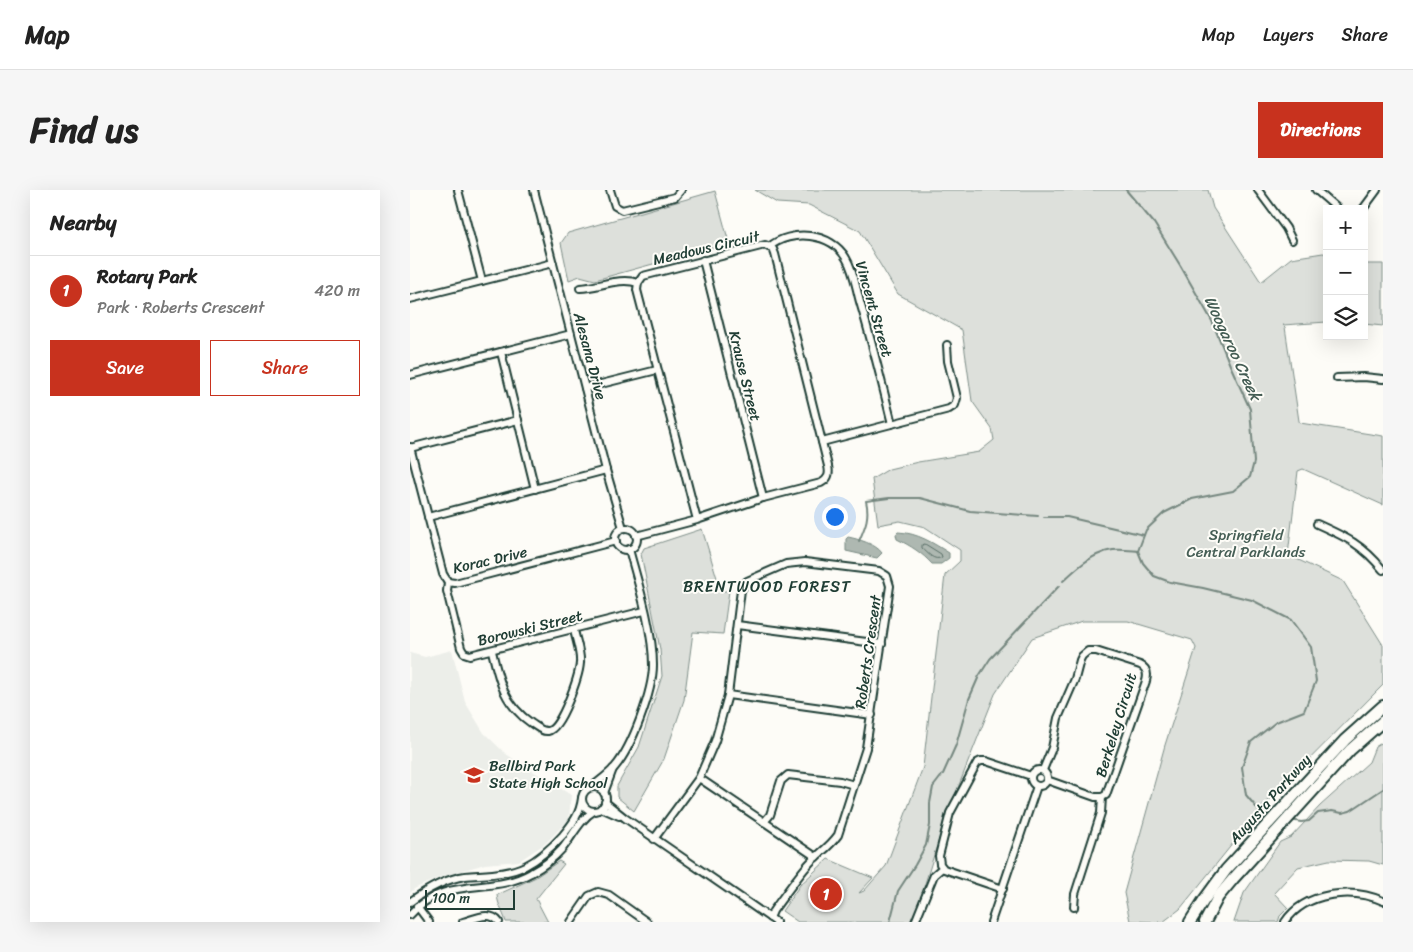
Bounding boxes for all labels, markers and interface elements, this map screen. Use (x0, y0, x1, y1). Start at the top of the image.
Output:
text: Map (25, 14, 69, 56)
text: Map (1202, 19, 1235, 51)
text: Layers (1263, 19, 1314, 51)
text: Share (1342, 19, 1388, 51)
text: Find us (30, 99, 138, 161)
button: Directions (1258, 102, 1383, 158)
text: Nearby (50, 204, 116, 242)
map controls (1323, 205, 1368, 340)
button: + (1323, 205, 1368, 250)
street label: Meadows Circuit (650, 223, 763, 273)
button: − (1323, 250, 1368, 295)
street label: Vincent Street (848, 258, 900, 361)
text: Rotary Park (97, 260, 197, 293)
text: 1 (63, 276, 69, 305)
text: 420 m (314, 276, 360, 305)
water label: Woogaroo Creek (1196, 291, 1271, 407)
text: Park · Roberts Crescent (97, 293, 264, 322)
button: layers (1323, 295, 1368, 340)
street label: Alesana Drive (566, 308, 614, 403)
street label: Krause Street (721, 328, 769, 424)
button: Save (50, 340, 200, 396)
button: Share (210, 340, 360, 396)
your location (822, 504, 848, 530)
park label: Springfield Central Parklands (1186, 522, 1306, 565)
street label: Korac Drive (450, 539, 530, 581)
district label: BRENTWOOD FOREST (683, 572, 851, 601)
street label: Roberts Crescent (847, 593, 889, 710)
street label: Borowski Street (475, 602, 586, 654)
street label: Berkeley Circuit (1088, 669, 1144, 780)
street label: Augusta Parkway (1221, 748, 1318, 851)
place label: Bellbird Park State High School (489, 753, 608, 796)
school or university icon: Bellbird Park State High School (463, 764, 485, 786)
pin: 1 (810, 875, 842, 913)
text: 100 m (432, 886, 470, 911)
scale bar (425, 887, 515, 910)

